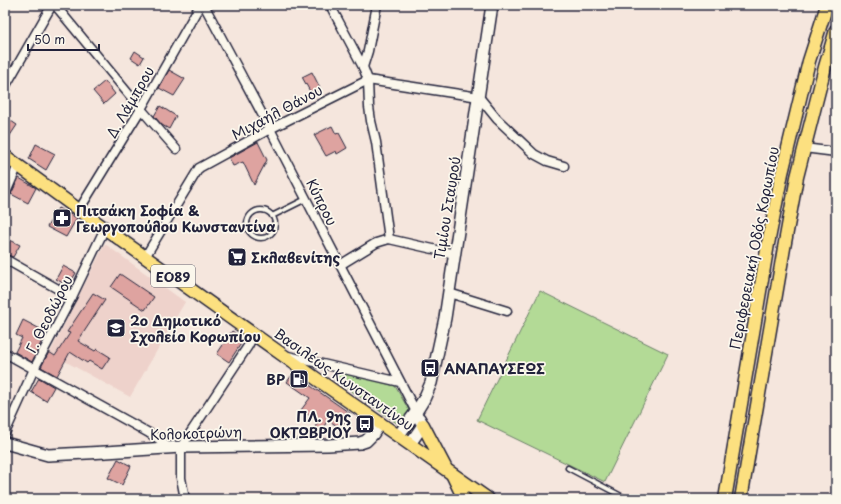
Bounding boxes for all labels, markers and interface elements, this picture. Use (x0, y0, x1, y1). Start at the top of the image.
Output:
scale bar (28, 26, 99, 52)
text: 50 m (34, 30, 65, 48)
street label: Δ. Λάμπρου (101, 62, 159, 142)
street label: Μιχαήλ Θάνου (228, 79, 326, 145)
street label: Περιφερειακή Οδός Κορωπίου (724, 145, 784, 351)
street label: Τιμίου Σταυρού (428, 155, 466, 261)
street label: Κύπρου (301, 175, 343, 229)
place label: Πιτσάκη Σοφία & Γεωργοπούλου Κωνσταντίνα (76, 200, 276, 237)
pharmacy icon: Πιτσάκη Σοφία & Γεωργοπούλου Κωνσταντίνα (51, 207, 73, 229)
supermarket icon: Σκλαβενίτης (226, 246, 248, 268)
place label: Σκλαβενίτης (251, 247, 341, 268)
road number: ΕΟ89 (151, 265, 195, 287)
street label: Γ. Θεοδώρου (20, 271, 78, 357)
place label: 2ο Δημοτικό Σχολείο Κορωπίου (130, 310, 261, 347)
school or university icon: 2ο Δημοτικό Σχολείο Κορωπίου (105, 317, 127, 339)
street label: Βασιλέως Κωνσταντίνου (270, 323, 418, 435)
bus stop icon: ΑΝΑΠΑΥΣΕΩΣ (419, 357, 441, 379)
place label: ΑΝΑΠΑΥΣΕΩΣ (444, 358, 545, 379)
fuel station icon: BP (288, 368, 310, 390)
place label: BP (266, 369, 285, 390)
place label: ΠΛ. 9ης ΟΚΤΩΒΡΙΟΥ (270, 406, 351, 443)
bus stop icon: ΠΛ. 9ης ΟΚΤΩΒΡΙΟΥ (354, 413, 376, 435)
street label: Κολοκοτρώνη (150, 421, 242, 445)

